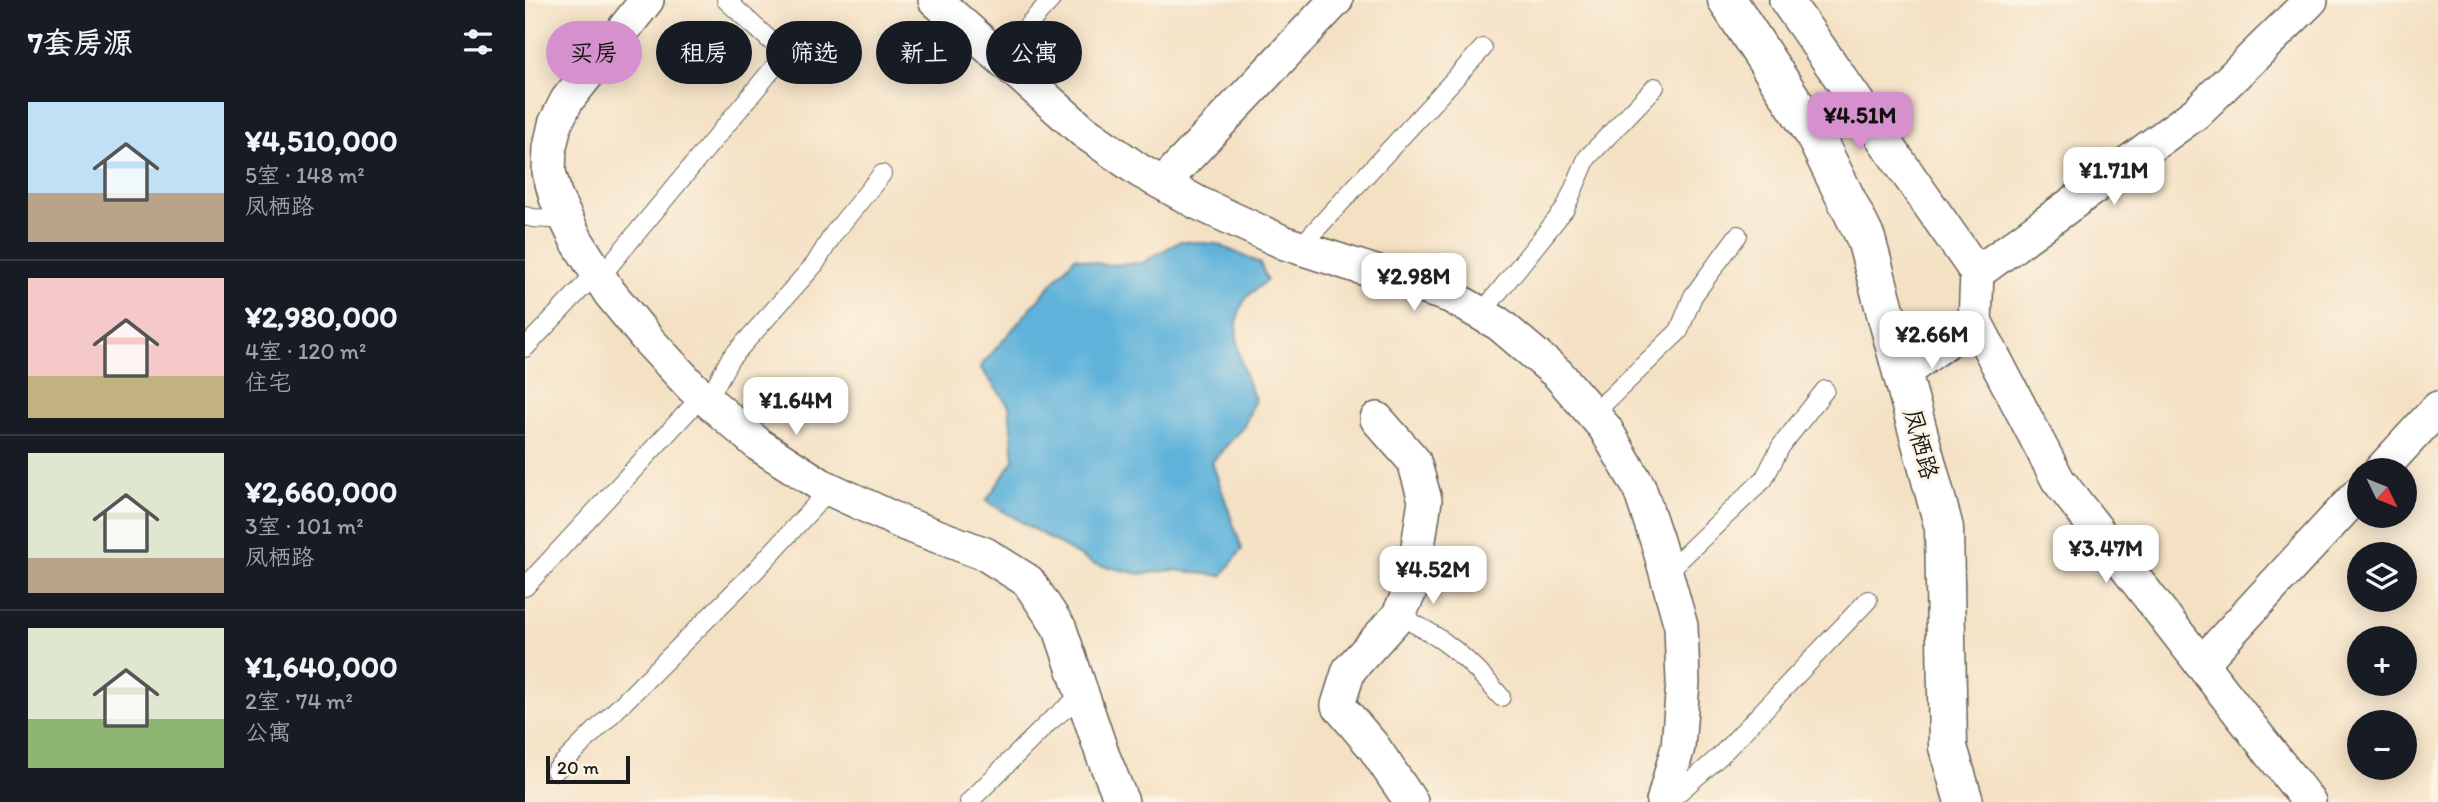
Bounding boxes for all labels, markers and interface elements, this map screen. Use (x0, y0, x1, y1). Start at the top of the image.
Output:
chip: 买房 (546, 21, 642, 84)
chip: 租房 (656, 21, 752, 84)
chip: 筛选 (766, 21, 862, 84)
chip: 新上 (876, 21, 972, 84)
chip: 公寓 (986, 21, 1082, 84)
icon: filters (459, 23, 497, 61)
text: 7套房源 (28, 24, 133, 61)
pin: ¥4.51M (1803, 92, 1917, 152)
text: ¥4.51M (1823, 101, 1897, 129)
text: ¥4,510,000 (245, 122, 398, 159)
icon: home (84, 130, 168, 214)
pin: ¥1.71M (2057, 148, 2171, 207)
text: ¥1.71M (2079, 156, 2149, 184)
text: 5室 · 148 m² (245, 161, 365, 189)
text: 凤栖路 (245, 192, 314, 220)
pin: ¥2.98M (1357, 254, 1471, 313)
text: ¥2.98M (1377, 262, 1451, 290)
text: ¥2,980,000 (245, 298, 398, 335)
icon: home (84, 306, 168, 390)
pin: ¥2.66M (1875, 312, 1989, 371)
text: ¥2.66M (1895, 320, 1969, 348)
text: 4室 · 120 m² (245, 337, 366, 365)
text: 住宅 (245, 368, 291, 396)
pin: ¥1.64M (739, 378, 853, 437)
text: ¥1.64M (759, 386, 833, 414)
street label: 凤栖路 (1898, 405, 1945, 482)
north arrow (2347, 458, 2417, 528)
map controls (2347, 458, 2417, 780)
text: ¥2,660,000 (245, 473, 397, 510)
icon: home (84, 481, 168, 565)
text: 3室 · 101 m² (245, 512, 364, 540)
pin: ¥3.47M (2049, 526, 2163, 585)
text: ¥3.47M (2069, 534, 2143, 562)
button: layers (2347, 542, 2417, 612)
text: 凤栖路 (245, 543, 314, 571)
pin: ¥4.52M (1376, 546, 1490, 606)
text: ¥4.52M (1396, 555, 1470, 583)
button: + (2347, 626, 2417, 696)
text: ¥1,640,000 (245, 648, 398, 685)
icon: home (84, 656, 168, 740)
text: 2室 · 74 m² (245, 687, 353, 715)
button: − (2347, 710, 2417, 780)
text: 公寓 (245, 718, 291, 746)
scale bar (546, 753, 630, 785)
text: 20 m (557, 756, 599, 779)

